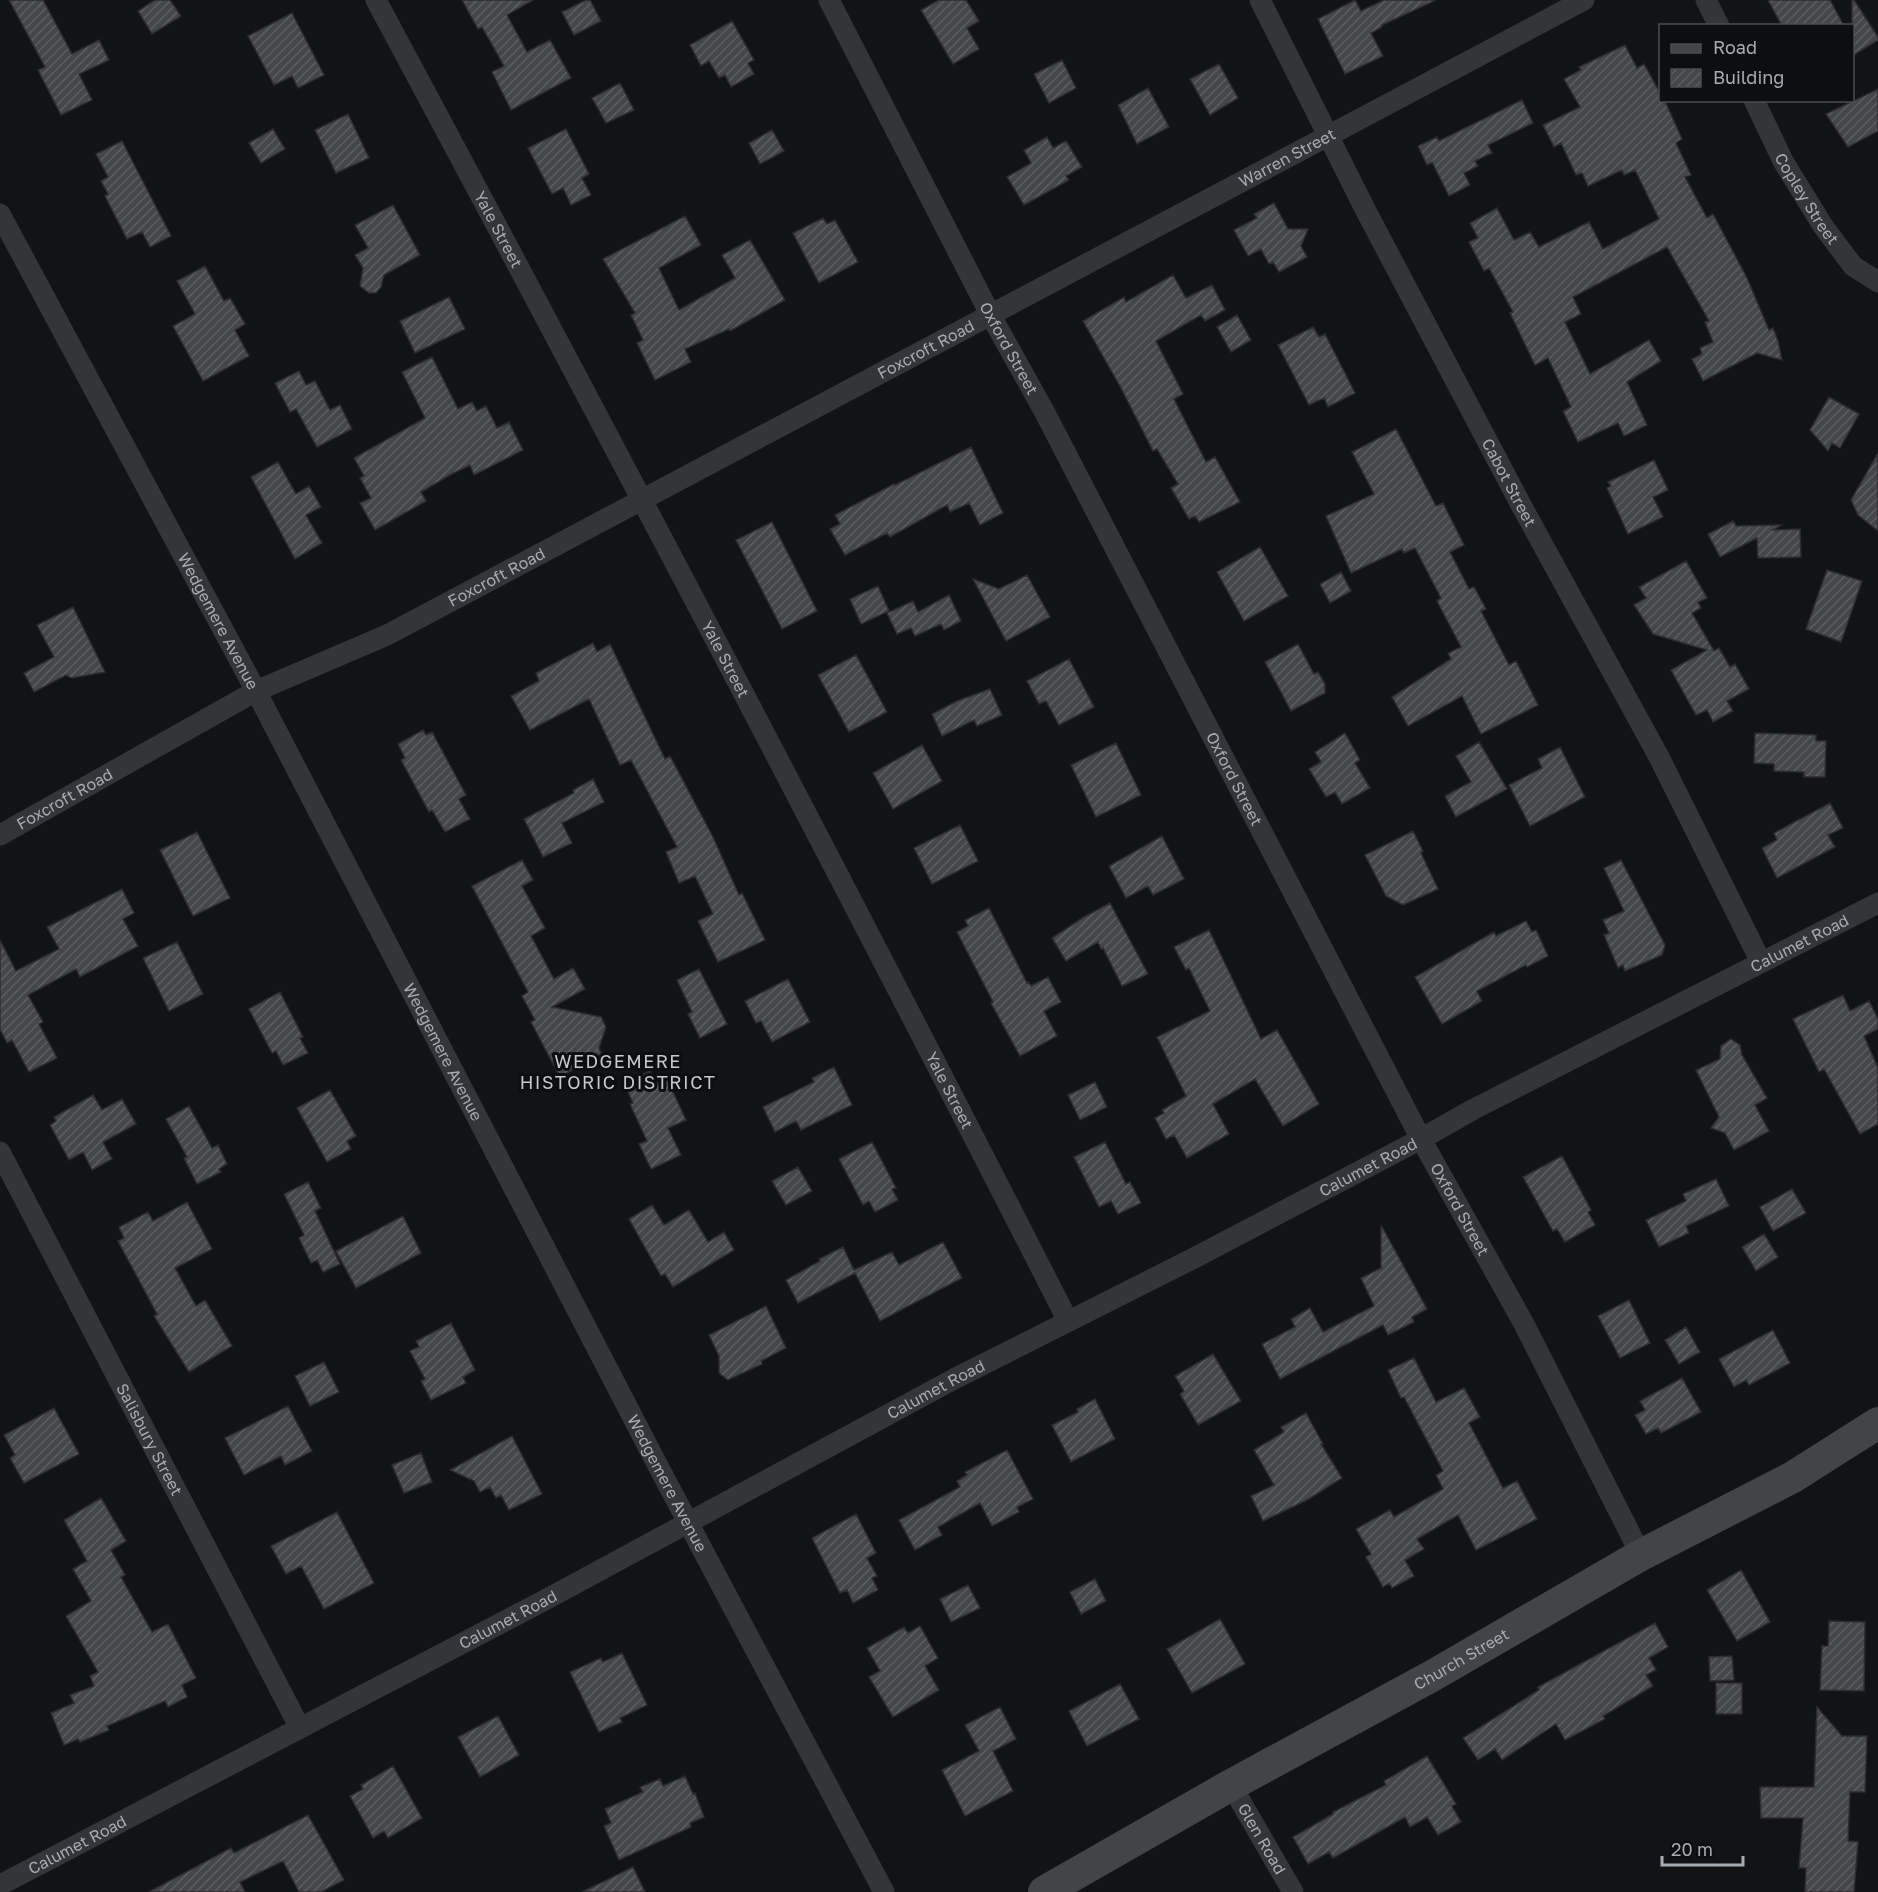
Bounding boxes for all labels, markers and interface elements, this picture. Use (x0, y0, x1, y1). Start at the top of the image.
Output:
legend (1659, 24, 1854, 102)
text: Road (1713, 36, 1757, 58)
text: Building (1713, 66, 1784, 88)
street label: Warren Street (1235, 124, 1339, 191)
street label: Copley Street (1771, 150, 1843, 248)
street label: Yale Street (470, 188, 527, 271)
street label: Oxford Street (975, 298, 1043, 398)
street label: Foxcroft Road (874, 315, 978, 383)
street label: Cabot Street (1478, 435, 1541, 530)
street label: Foxcroft Road (444, 543, 548, 611)
street label: Wedgemere Avenue (174, 549, 263, 693)
street label: Yale Street (697, 617, 754, 701)
street label: Oxford Street (1202, 728, 1267, 829)
street label: Foxcroft Road (13, 764, 116, 834)
street label: Calumet Road (1747, 910, 1852, 977)
street label: Wedgemere Avenue (399, 980, 487, 1124)
street label: Yale Street (922, 1048, 978, 1132)
district label: WEDGEMERE HISTORIC DISTRICT (520, 1050, 716, 1093)
street label: Calumet Road (1315, 1133, 1420, 1201)
street label: Oxford Street (1426, 1159, 1494, 1259)
street label: Calumet Road (883, 1355, 988, 1423)
street label: Salisbury Street (112, 1380, 187, 1499)
street label: Wedgemere Avenue (623, 1411, 712, 1555)
street label: Calumet Road (455, 1586, 560, 1653)
street label: Church Street (1410, 1624, 1512, 1694)
street label: Glen Road (1234, 1800, 1290, 1878)
street label: Calumet Road (25, 1811, 130, 1879)
scale bar (1662, 1829, 1743, 1867)
text: 20 m (1671, 1838, 1713, 1860)

